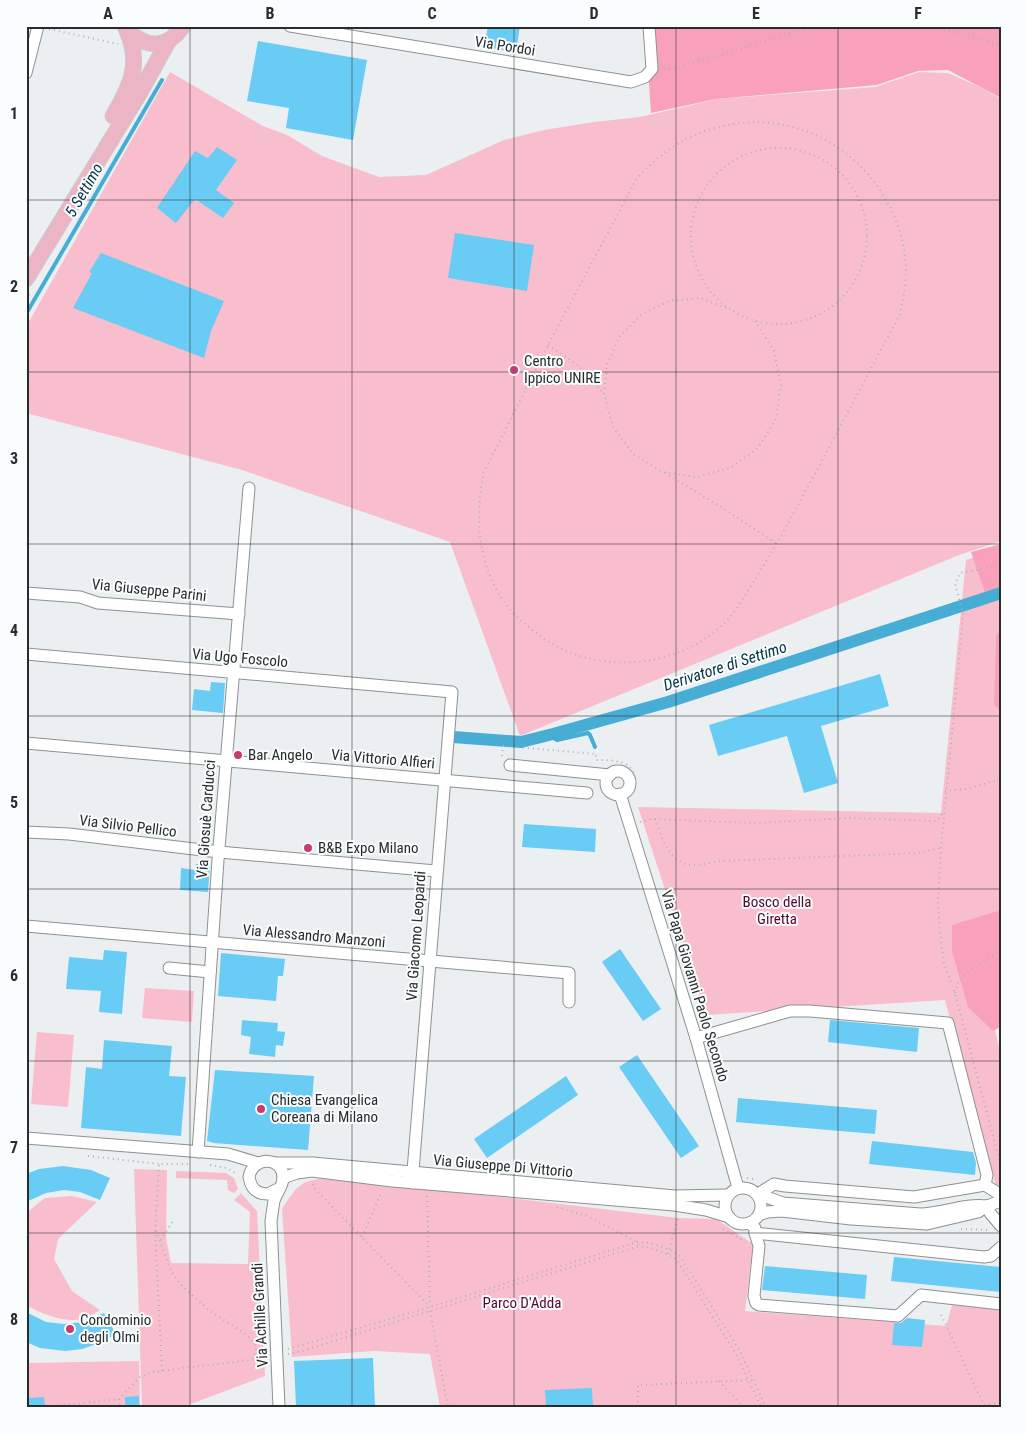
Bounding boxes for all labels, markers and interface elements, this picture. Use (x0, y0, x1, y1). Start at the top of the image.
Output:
text: A (103, 4, 113, 23)
text: B (266, 4, 275, 23)
text: C (427, 4, 437, 23)
text: D (589, 4, 599, 23)
text: E (752, 4, 760, 23)
text: F (914, 4, 922, 23)
street label: Via Pordoi (473, 32, 537, 60)
text: 1 (10, 104, 18, 123)
water label: 5 Settimo (61, 160, 107, 220)
text: 2 (10, 277, 18, 296)
place label: Centro Ippico UNIRE (524, 352, 601, 387)
marker: Centro Ippico UNIRE (508, 364, 520, 376)
text: 3 (10, 449, 18, 468)
street label: Via Giuseppe Parini (91, 575, 207, 605)
text: 4 (10, 621, 18, 640)
water label: Derivatore di Settimo (661, 637, 789, 695)
street label: Via Ugo Foscolo (191, 645, 289, 671)
street label: Via Vittorio Alfieri (330, 745, 436, 773)
place label: Bar Angelo (248, 746, 313, 764)
marker: Bar Angelo (232, 749, 244, 761)
street label: Via Giosuè Carducci (193, 759, 219, 879)
text: 5 (10, 793, 18, 812)
street label: Via Silvio Pellico (78, 811, 178, 841)
place label: B&B Expo Milano (318, 839, 419, 857)
marker: B&B Expo Milano (302, 842, 314, 854)
street label: Via Giacomo Leopardi (402, 870, 430, 1002)
street label: Via Papa Giovanni Paolo Secondo (657, 888, 733, 1084)
park label: Bosco della Giretta (742, 893, 812, 928)
street label: Via Alessandro Manzoni (242, 921, 386, 951)
text: 6 (10, 966, 18, 985)
place label: Chiesa Evangelica Coreana di Milano (271, 1091, 378, 1126)
marker: Chiesa Evangelica Coreana di Milano (255, 1103, 267, 1115)
text: 7 (10, 1138, 18, 1157)
street label: Via Giuseppe Di Vittorio (432, 1151, 574, 1181)
street label: Via Achille Grandi (248, 1262, 272, 1368)
park label: Parco D'Adda (483, 1294, 561, 1312)
text: 8 (10, 1310, 18, 1329)
place label: Condominio degli Olmi (80, 1311, 151, 1346)
marker: Condominio degli Olmi (64, 1323, 76, 1335)

